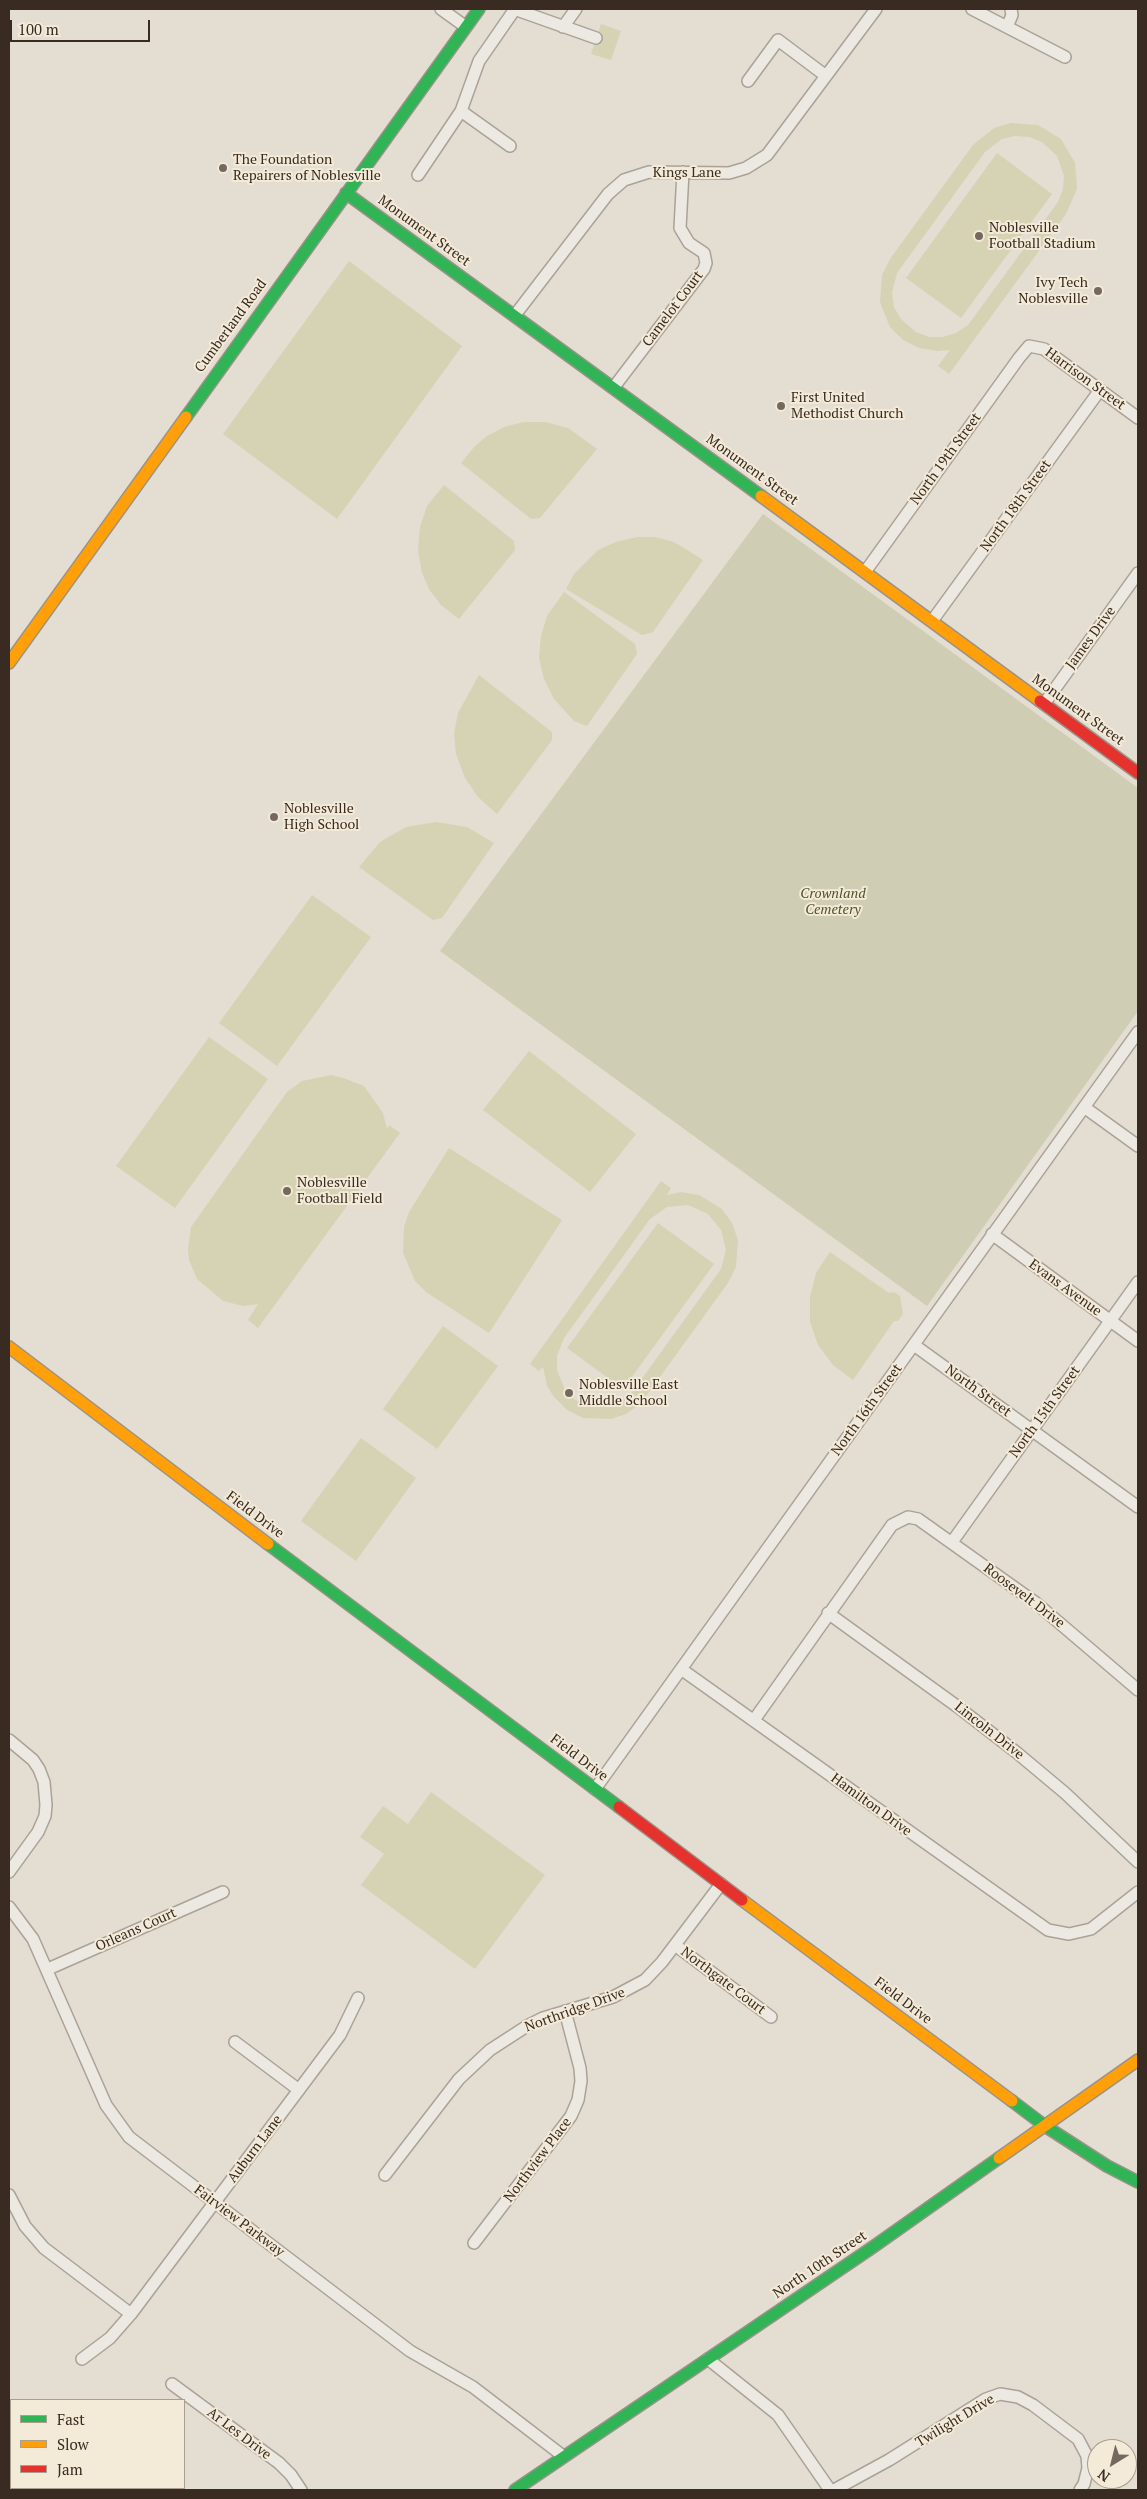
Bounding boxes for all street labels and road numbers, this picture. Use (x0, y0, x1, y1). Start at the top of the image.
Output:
street label: Kings Lane (653, 165, 721, 181)
street label: Monument Street (375, 192, 473, 270)
street label: Camelot Court (639, 268, 707, 350)
street label: Cumberland Road (192, 276, 270, 376)
street label: Harrison Street (1042, 344, 1128, 414)
street label: North 19th Street (907, 410, 985, 508)
street label: Monument Street (703, 431, 801, 509)
street label: North 18th Street (977, 457, 1055, 555)
street label: James Drive (1063, 603, 1119, 673)
street label: Monument Street (1029, 671, 1127, 749)
street label: Evans Avenue (1025, 1256, 1105, 1320)
street label: North 16th Street (828, 1361, 906, 1459)
street label: North Street (942, 1361, 1014, 1421)
street label: North 15th Street (1006, 1363, 1084, 1461)
street label: Field Drive (223, 1488, 287, 1542)
street label: Roosevelt Drive (980, 1560, 1068, 1632)
street label: Lincoln Drive (951, 1699, 1027, 1763)
street label: Field Drive (547, 1731, 611, 1785)
street label: Hamilton Drive (827, 1770, 915, 1840)
street label: Orleans Court (93, 1905, 179, 1955)
street label: Northgate Court (677, 1944, 769, 2018)
street label: Field Drive (871, 1974, 935, 2028)
street label: Northridge Drive (523, 1984, 627, 2036)
street label: Auburn Lane (224, 2112, 286, 2186)
street label: Northview Place (501, 2114, 575, 2206)
street label: Fairview Parkway (191, 2182, 287, 2260)
street label: North 10th Street (770, 2227, 870, 2303)
street label: Twilight Drive (913, 2391, 997, 2451)
street label: Ar Les Drive (204, 2404, 274, 2464)

